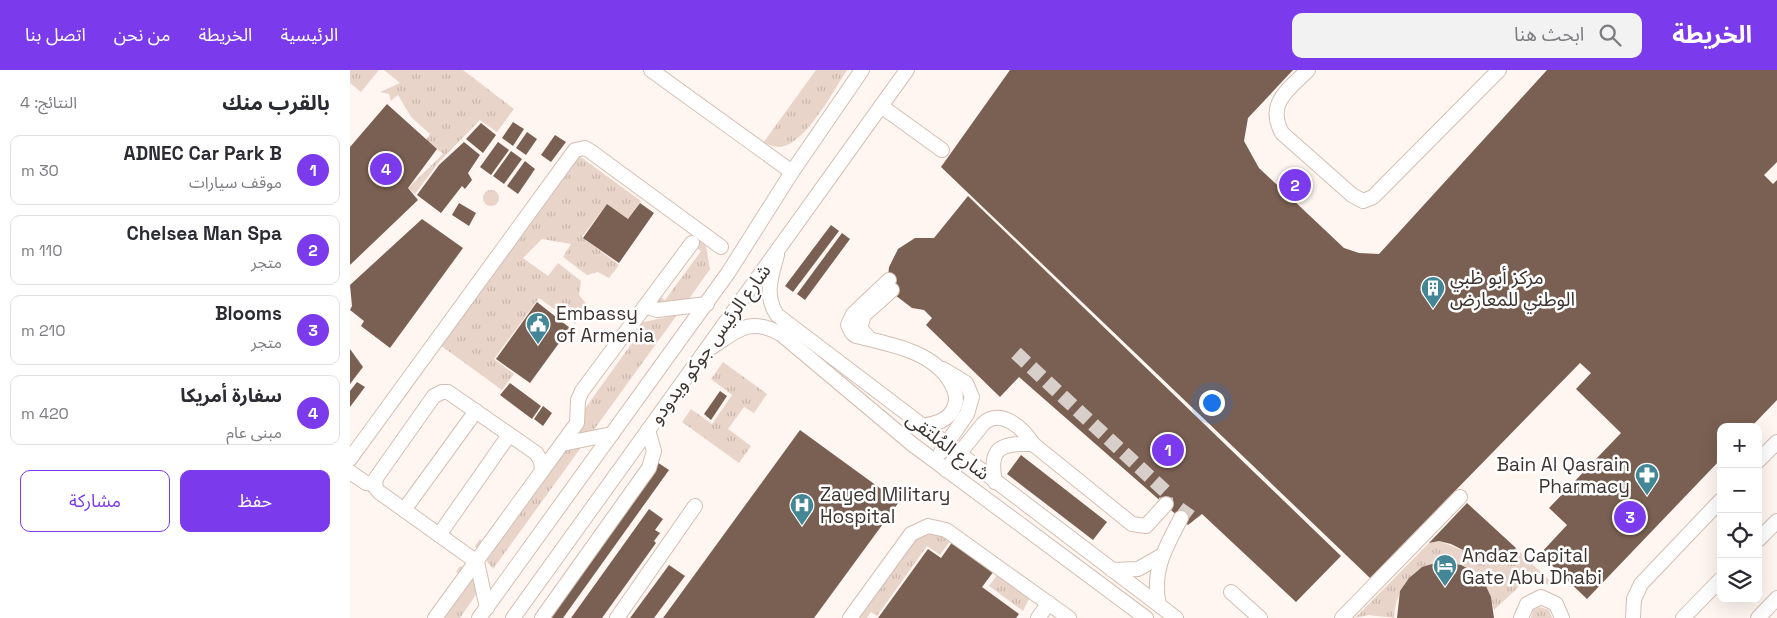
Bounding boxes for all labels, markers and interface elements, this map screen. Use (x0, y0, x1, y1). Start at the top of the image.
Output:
search box (1292, 13, 1642, 58)
text: الخريطة (1672, 19, 1752, 50)
icon: search (1596, 21, 1624, 49)
text: ابحث هنا (1514, 22, 1584, 47)
text: اتصل بنا (25, 23, 86, 46)
text: من نحن (114, 23, 170, 46)
text: الخريطة (198, 23, 252, 46)
text: الرئيسية (280, 23, 338, 46)
text: بالقرب منك (222, 89, 330, 116)
text: النتائج: 4 (20, 92, 77, 113)
text: ADNEC Car Park B (123, 141, 282, 166)
pin: 4 (370, 150, 402, 188)
text: 30 m (21, 160, 59, 181)
text: 1 (309, 160, 317, 181)
pin: 2 (1279, 166, 1311, 204)
text: موقف سيارات (189, 172, 282, 193)
text: Chelsea Man Spa (126, 221, 282, 246)
text: 110 m (21, 240, 63, 261)
text: 2 (308, 240, 318, 261)
text: متجر (251, 252, 282, 273)
street label: شارع الرئيس جوكو ويدودو (644, 259, 777, 429)
place label: مركز أبو ظبي الوطني للمعارض (1450, 265, 1575, 314)
building icon: مركز أبو ظبي الوطني للمعارض (1420, 275, 1446, 309)
text: Blooms (215, 301, 282, 326)
place label: Embassy of Armenia (556, 301, 654, 348)
public building icon: Embassy of Armenia (525, 311, 551, 345)
text: 210 m (21, 320, 65, 341)
text: 3 (308, 320, 318, 341)
text: متجر (251, 332, 282, 353)
text: سفارة أمريكا (180, 383, 282, 408)
your location (1199, 390, 1225, 416)
text: 420 m (21, 403, 69, 424)
text: 4 (308, 403, 318, 424)
street label: شارع المُلتَقى (901, 406, 995, 486)
text: مبنى عام (226, 422, 282, 443)
map controls (1717, 423, 1762, 603)
button: + (1717, 423, 1762, 468)
pin: 1 (1152, 431, 1184, 469)
place label: Bain Al Qasrain Pharmacy (1496, 452, 1630, 499)
pharmacy icon: Bain Al Qasrain Pharmacy (1634, 462, 1660, 496)
button: − (1717, 468, 1762, 513)
button: مشاركة (20, 470, 170, 532)
button: حفظ (180, 470, 330, 532)
place label: Zayed Military Hospital (820, 482, 950, 529)
hospital icon: Zayed Military Hospital (789, 492, 815, 526)
pin: 3 (1614, 498, 1646, 536)
button: locate (1717, 513, 1762, 558)
place label: Andaz Capital Gate Abu Dhabi (1462, 543, 1602, 590)
hotel icon: Andaz Capital Gate Abu Dhabi (1432, 553, 1458, 587)
button: layers (1717, 558, 1762, 603)

